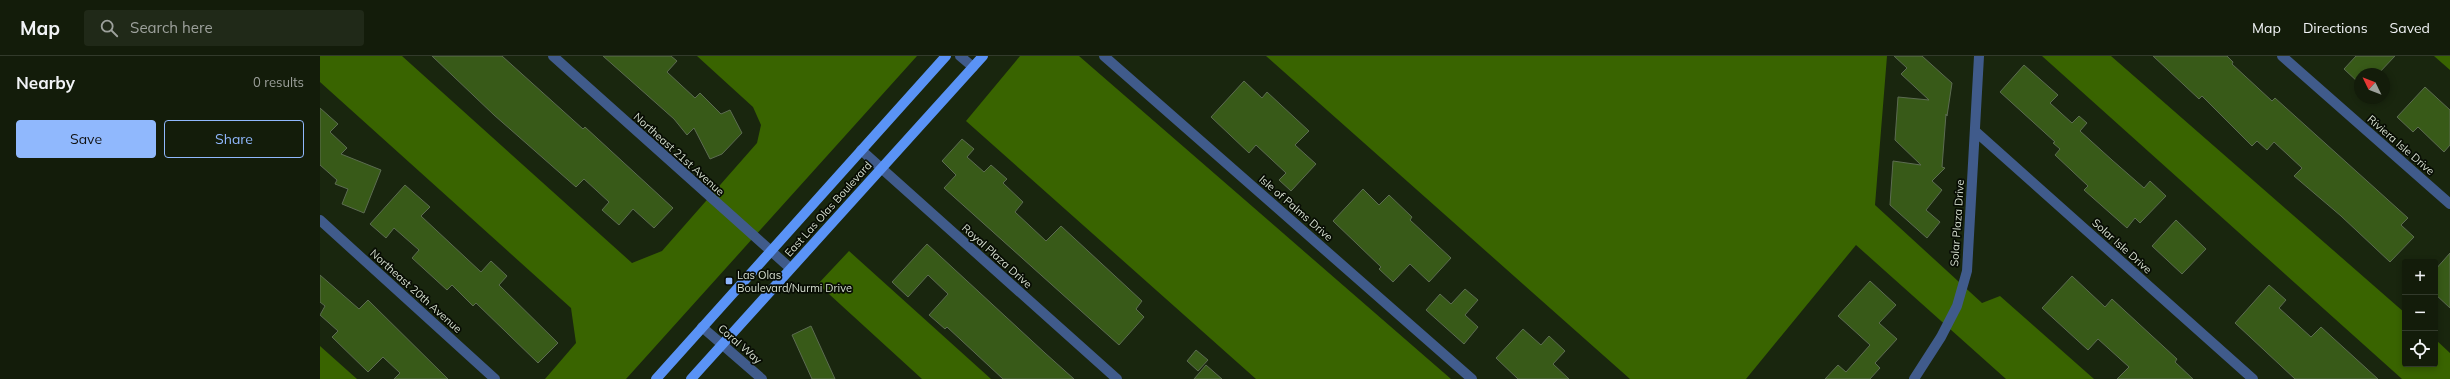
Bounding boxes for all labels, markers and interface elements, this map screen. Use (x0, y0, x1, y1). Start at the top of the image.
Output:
search box (84, 10, 364, 46)
text: Map (20, 16, 60, 40)
icon: search (98, 17, 120, 39)
text: Search here (130, 18, 213, 37)
text: Map (2252, 19, 2281, 37)
text: Directions (2303, 19, 2368, 37)
text: Saved (2390, 19, 2430, 37)
north arrow (2354, 68, 2390, 104)
text: Nearby (16, 72, 75, 93)
text: 0 results (253, 74, 304, 90)
street label: Northeast 21st Avenue (631, 110, 727, 198)
street label: Riviera Isle Drive (2365, 112, 2437, 178)
button: Save (16, 120, 156, 158)
button: Share (164, 120, 304, 158)
street label: East Las Olas Boulevard (781, 158, 875, 260)
street label: Isle of Palms Drive (1256, 172, 1336, 244)
street label: Solar Plaza Drive (1947, 179, 1967, 267)
street label: Solar Isle Drive (2089, 216, 2155, 276)
street label: Royal Plaza Drive (959, 221, 1035, 291)
street label: Northeast 20th Avenue (367, 246, 465, 336)
map controls (2402, 259, 2438, 367)
button: + (2402, 259, 2438, 295)
place label: Las Olas Boulevard/Nurmi Drive (737, 268, 852, 295)
marker: Las Olas Boulevard/Nurmi Drive (724, 276, 734, 286)
button: − (2402, 295, 2438, 331)
street label: Coral Way (715, 321, 765, 367)
button: locate (2402, 331, 2438, 367)

